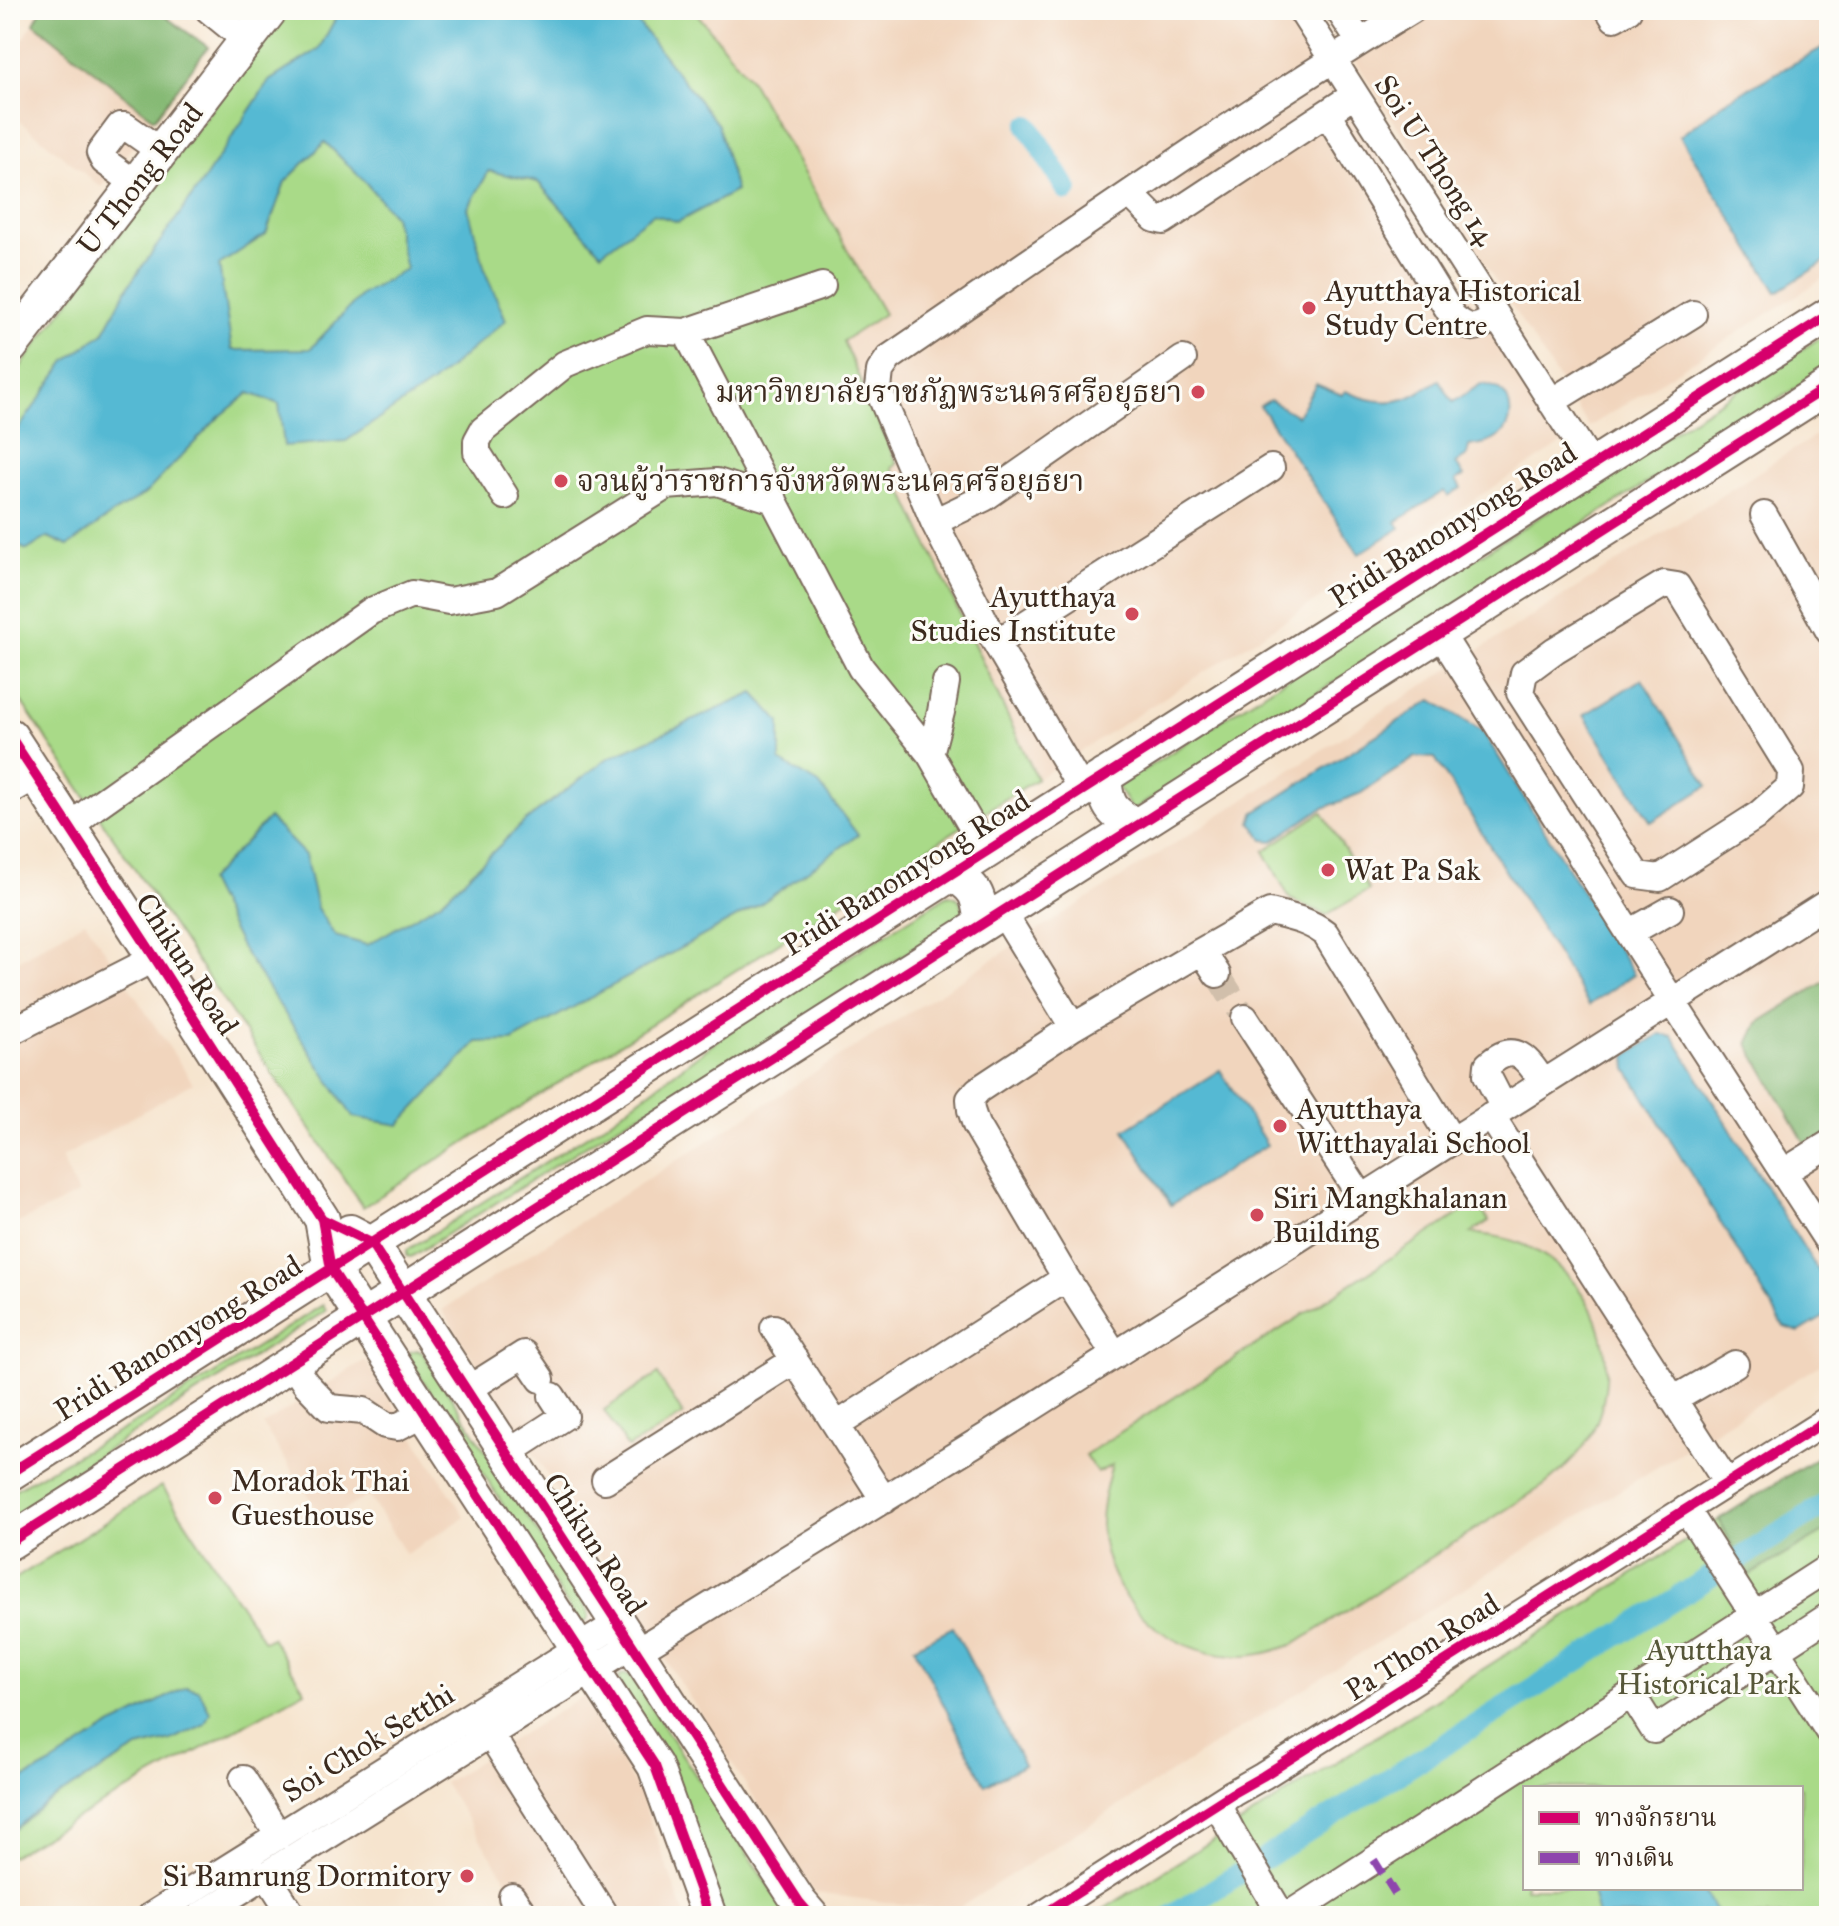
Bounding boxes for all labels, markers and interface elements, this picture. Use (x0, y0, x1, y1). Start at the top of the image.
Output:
street label: Soi U Thong 14 (1367, 68, 1504, 253)
street label: U Thong Road (69, 96, 211, 262)
place label: Ayutthaya Historical Study Centre (1323, 273, 1582, 343)
marker: Ayutthaya Historical Study Centre (1300, 299, 1318, 317)
place label: มหาวิทยาลัยราชภัฏพระนครศรีอยุธยา (715, 374, 1182, 411)
marker: มหาวิทยาลัยราชภัฏพระนครศรีอยุธยา (1189, 383, 1207, 401)
street label: Pridi Banomyong Road (1323, 434, 1583, 616)
place label: จวนผู้ว่าราชการจังหวัดพระนครศรีอยุธยา (577, 463, 1084, 501)
marker: จวนผู้ว่าราชการจังหวัดพระนครศรีอยุธยา (552, 472, 570, 490)
place label: Ayutthaya Studies Institute (911, 579, 1116, 649)
marker: Ayutthaya Studies Institute (1123, 605, 1141, 623)
street label: Pridi Banomyong Road (776, 782, 1036, 964)
place label: Wat Pa Sak (1344, 852, 1480, 888)
marker: Wat Pa Sak (1319, 861, 1337, 879)
street label: Chikun Road (128, 886, 246, 1042)
place label: Ayutthaya Witthayalai School (1294, 1091, 1531, 1161)
marker: Ayutthaya Witthayalai School (1271, 1117, 1289, 1135)
place label: Siri Mangkhalanan Building (1273, 1180, 1507, 1250)
marker: Siri Mangkhalanan Building (1248, 1206, 1266, 1224)
street label: Pridi Banomyong Road (48, 1247, 308, 1429)
place label: Moradok Thai Guesthouse (231, 1463, 410, 1533)
street label: Chikun Road (536, 1466, 654, 1622)
marker: Moradok Thai Guesthouse (206, 1489, 224, 1507)
street label: Pa Thon Road (1338, 1585, 1506, 1709)
park label: Ayutthaya Historical Park (1617, 1632, 1801, 1702)
street label: Soi Chok Setthi (275, 1676, 461, 1810)
legend (1523, 1786, 1803, 1890)
text: ทางจักรยาน (1595, 1803, 1717, 1833)
text: ทางเดิน (1595, 1843, 1674, 1873)
place label: Si Bamrung Dormitory (163, 1858, 452, 1894)
marker: Si Bamrung Dormitory (458, 1867, 476, 1885)

